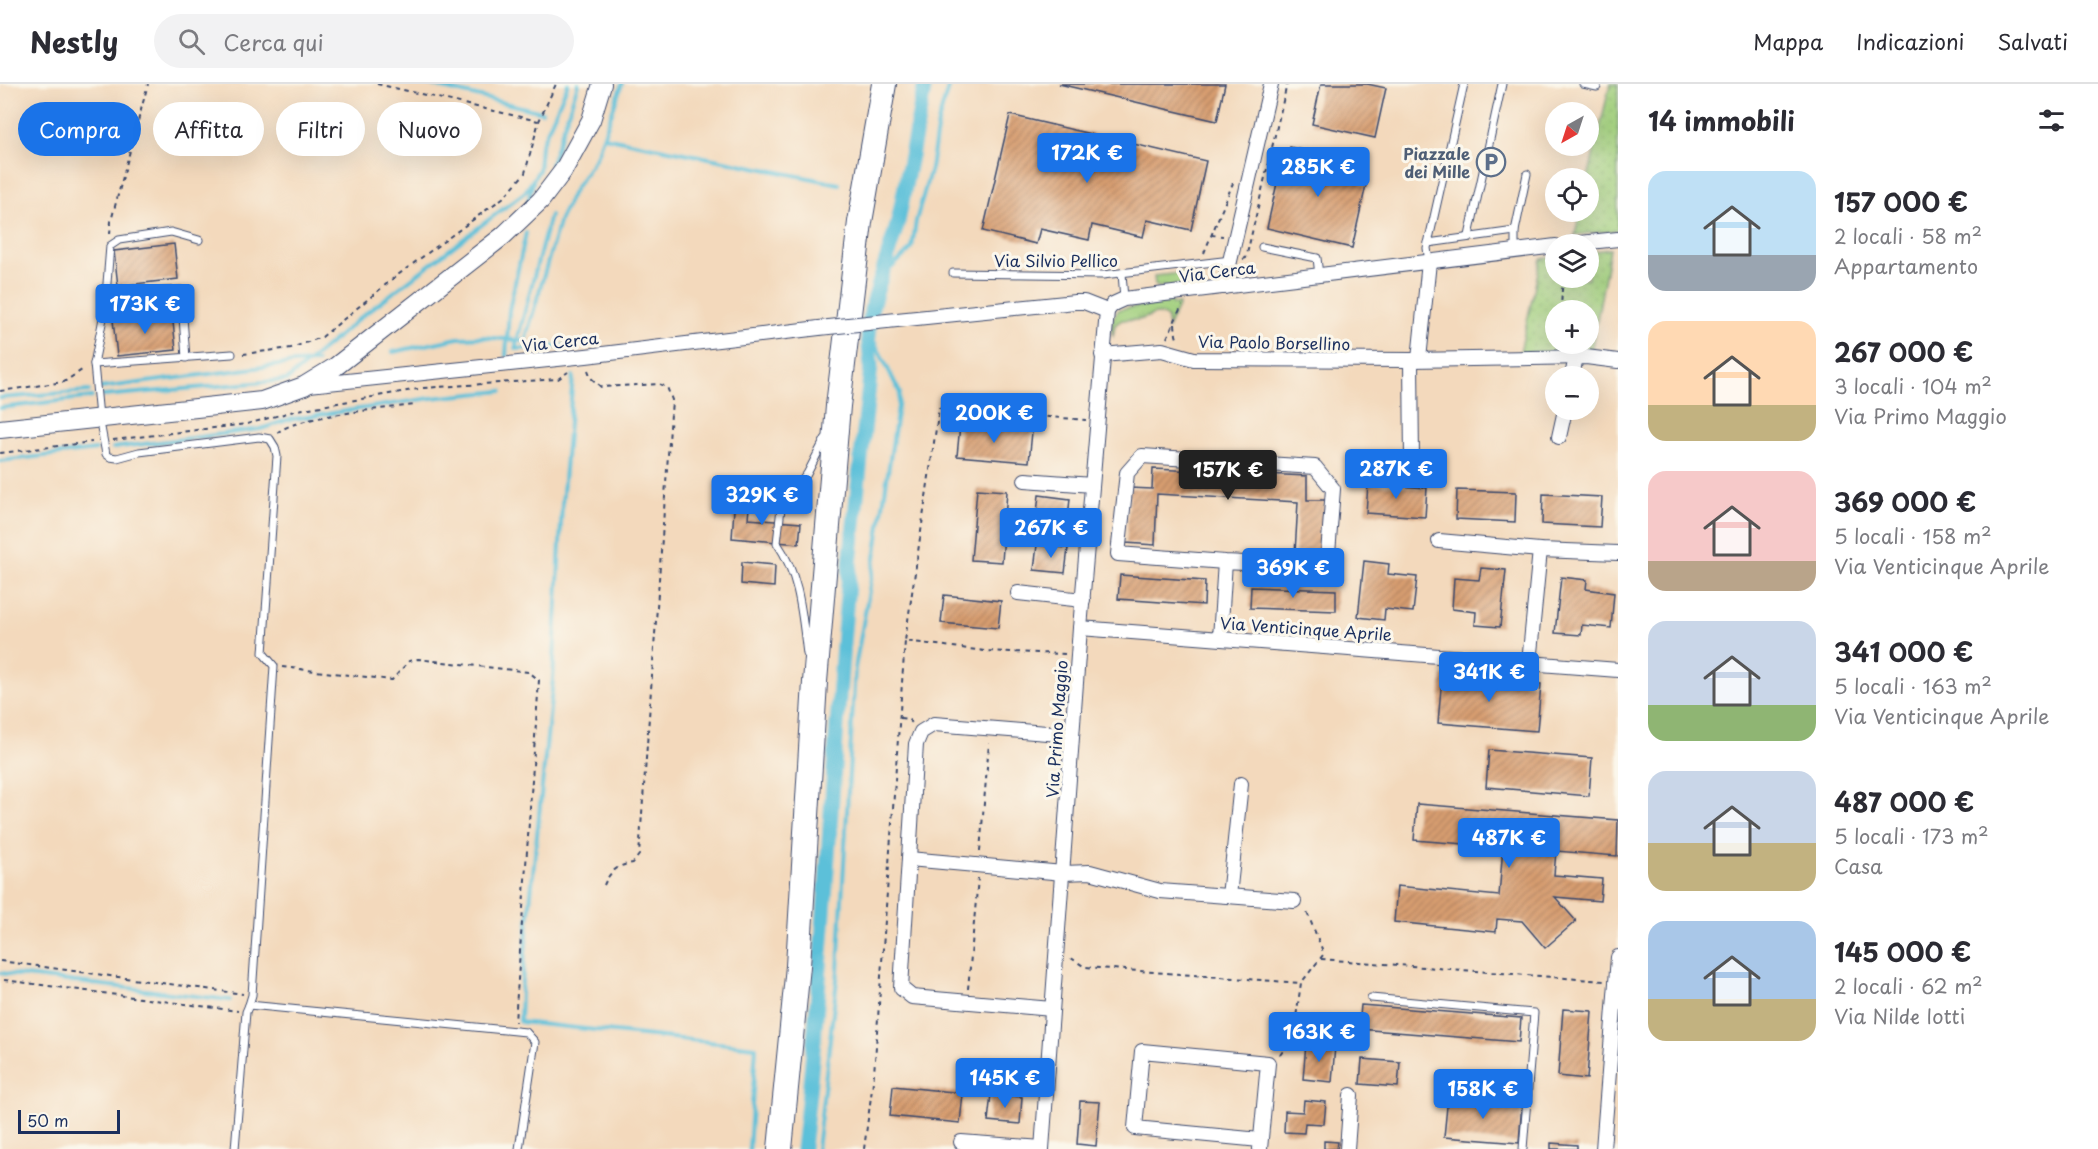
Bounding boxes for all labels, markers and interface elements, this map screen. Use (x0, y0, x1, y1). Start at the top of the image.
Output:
search box (154, 14, 574, 68)
text: Nestly (30, 20, 118, 63)
icon: search (175, 25, 208, 58)
text: Cerca qui (223, 25, 324, 58)
text: Mappa (1753, 25, 1823, 57)
text: Indicazioni (1856, 25, 1964, 57)
text: Salvati (1997, 25, 2068, 57)
text: 14 immobili (1648, 101, 1795, 140)
chip: Compra (18, 102, 141, 156)
chip: Affitta (153, 102, 264, 156)
chip: Filtri (276, 102, 365, 156)
chip: Nuovo (377, 102, 482, 156)
north arrow (1545, 102, 1599, 156)
map controls (1545, 102, 1599, 420)
icon: filters (2035, 104, 2068, 137)
pin: 172K € (1038, 133, 1136, 184)
text: 172K € (1051, 137, 1123, 167)
place label: Piazzale dei Mille (1403, 141, 1470, 183)
parking icon: Piazzale dei Mille (1475, 146, 1507, 178)
pin: 285K € (1269, 147, 1367, 198)
text: 285K € (1281, 151, 1355, 181)
button: locate (1545, 168, 1599, 222)
text: 157 000 € (1834, 182, 1968, 221)
icon: home (1696, 195, 1768, 267)
text: 2 locali · 58 m² (1834, 221, 1982, 251)
button: layers (1545, 234, 1599, 288)
street label: Via Silvio Pellico (994, 248, 1118, 272)
text: Appartamento (1834, 251, 1978, 281)
street label: Via Cerca (1177, 254, 1257, 288)
pin: 173K € (96, 284, 194, 335)
text: 173K € (109, 288, 181, 318)
button: + (1545, 300, 1599, 354)
street label: Via Cerca (521, 325, 599, 357)
street label: Via Paolo Borsellino (1198, 329, 1350, 355)
text: 267 000 € (1834, 332, 1973, 371)
icon: home (1696, 345, 1768, 417)
button: − (1545, 366, 1599, 420)
text: 3 locali · 104 m² (1834, 371, 1992, 401)
pin: 200K € (945, 393, 1043, 444)
text: 200K € (955, 397, 1033, 427)
text: Via Primo Maggio (1834, 401, 2007, 431)
pin: 287K € (1347, 449, 1445, 500)
pin: 157K € (1179, 450, 1277, 501)
text: 287K € (1359, 453, 1433, 483)
text: 157K € (1193, 454, 1263, 484)
pin: 329K € (713, 475, 811, 526)
text: 329K € (726, 479, 798, 509)
text: 369 000 € (1834, 482, 1976, 521)
icon: home (1696, 495, 1768, 567)
pin: 267K € (1002, 508, 1100, 559)
text: 267K € (1014, 512, 1088, 542)
text: 5 locali · 158 m² (1834, 521, 1992, 551)
pin: 369K € (1244, 548, 1342, 599)
text: Via Venticinque Aprile (1834, 551, 2050, 581)
text: 369K € (1256, 552, 1330, 582)
street label: Via Venticinque Aprile (1219, 610, 1393, 646)
text: 341 000 € (1834, 632, 1973, 671)
icon: home (1696, 645, 1768, 717)
pin: 341K € (1440, 652, 1538, 703)
text: 341K € (1453, 656, 1525, 686)
street label: Via Primo Maggio (1039, 659, 1073, 799)
text: 5 locali · 163 m² (1834, 671, 1992, 701)
text: Via Venticinque Aprile (1834, 701, 2050, 731)
text: 487 000 € (1834, 782, 1974, 821)
icon: home (1696, 795, 1768, 867)
pin: 487K € (1460, 818, 1558, 869)
text: 5 locali · 173 m² (1834, 821, 1989, 851)
text: 487K € (1472, 822, 1546, 852)
text: Casa (1834, 851, 1883, 881)
text: 145 000 € (1834, 932, 1971, 971)
icon: home (1696, 945, 1768, 1017)
text: 2 locali · 62 m² (1834, 971, 1983, 1001)
text: Via Nilde Iotti (1834, 1001, 1965, 1031)
pin: 163K € (1270, 1012, 1368, 1063)
text: 163K € (1283, 1016, 1355, 1046)
pin: 145K € (956, 1058, 1054, 1109)
text: 145K € (970, 1062, 1040, 1092)
pin: 158K € (1434, 1069, 1532, 1120)
text: 158K € (1448, 1073, 1518, 1103)
scale bar (18, 1107, 120, 1134)
text: 50 m (27, 1108, 68, 1132)

